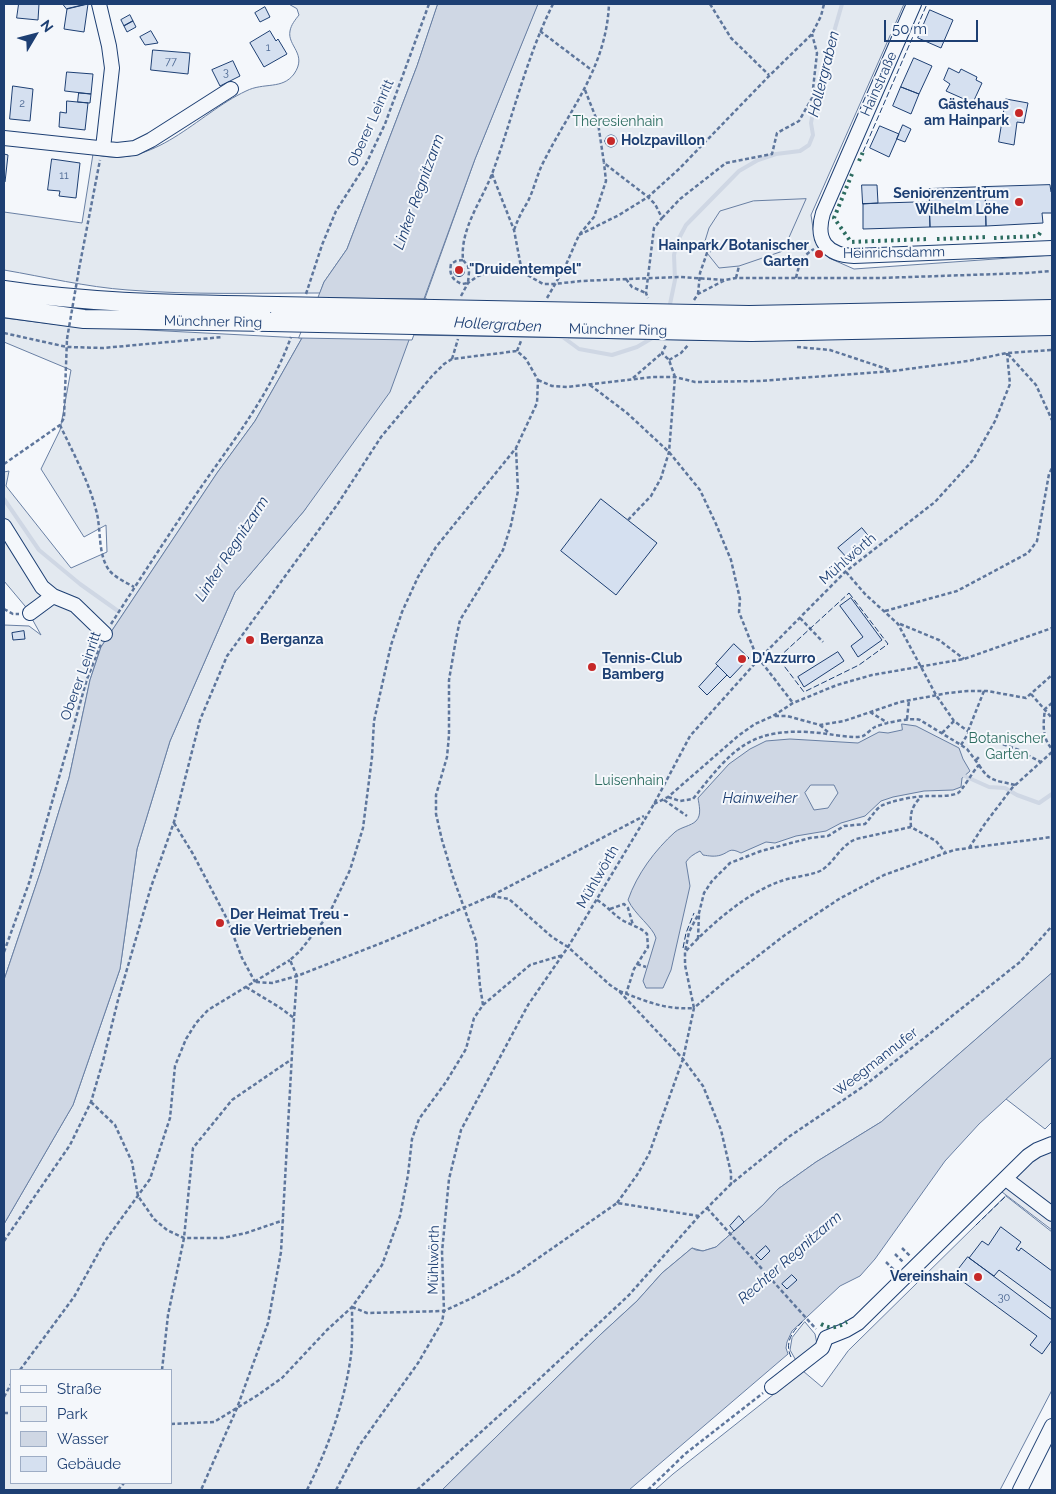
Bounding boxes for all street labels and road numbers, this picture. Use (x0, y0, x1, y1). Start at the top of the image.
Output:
street label: Hainstraße (857, 49, 901, 119)
street label: Oberer Leinritt (344, 77, 398, 169)
street label: Heinrichsdamm (843, 244, 945, 262)
street label: Münchner Ring (164, 313, 262, 331)
street label: Münchner Ring (569, 321, 667, 339)
street label: Mühlwörth (816, 530, 880, 588)
street label: Oberer Leinritt (57, 629, 105, 723)
street label: Mühlwörth (573, 843, 623, 911)
street label: Weegmannufer (831, 1024, 921, 1100)
street label: Mühlwörth (425, 1225, 443, 1295)

